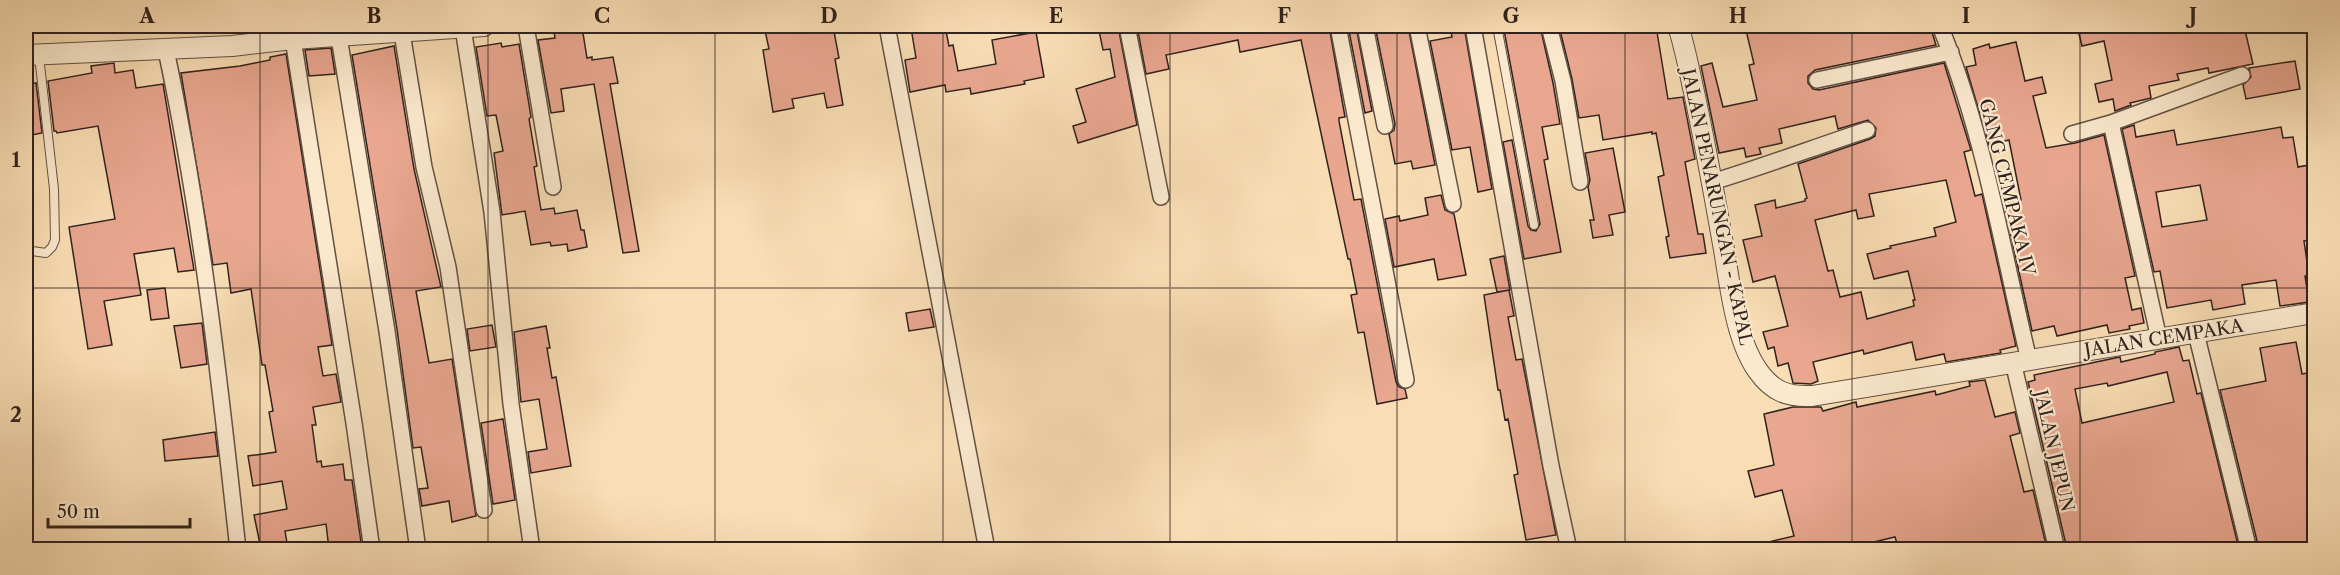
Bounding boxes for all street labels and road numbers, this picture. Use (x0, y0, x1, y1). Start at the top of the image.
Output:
street label: JALAN PENARUNGAN - KAPAL (1676, 64, 1757, 347)
street label: GANG CEMPAKA IV (1974, 96, 2040, 279)
street label: JALAN CEMPAKA (2080, 314, 2246, 362)
street label: JALAN JEPUN (2029, 385, 2079, 514)

